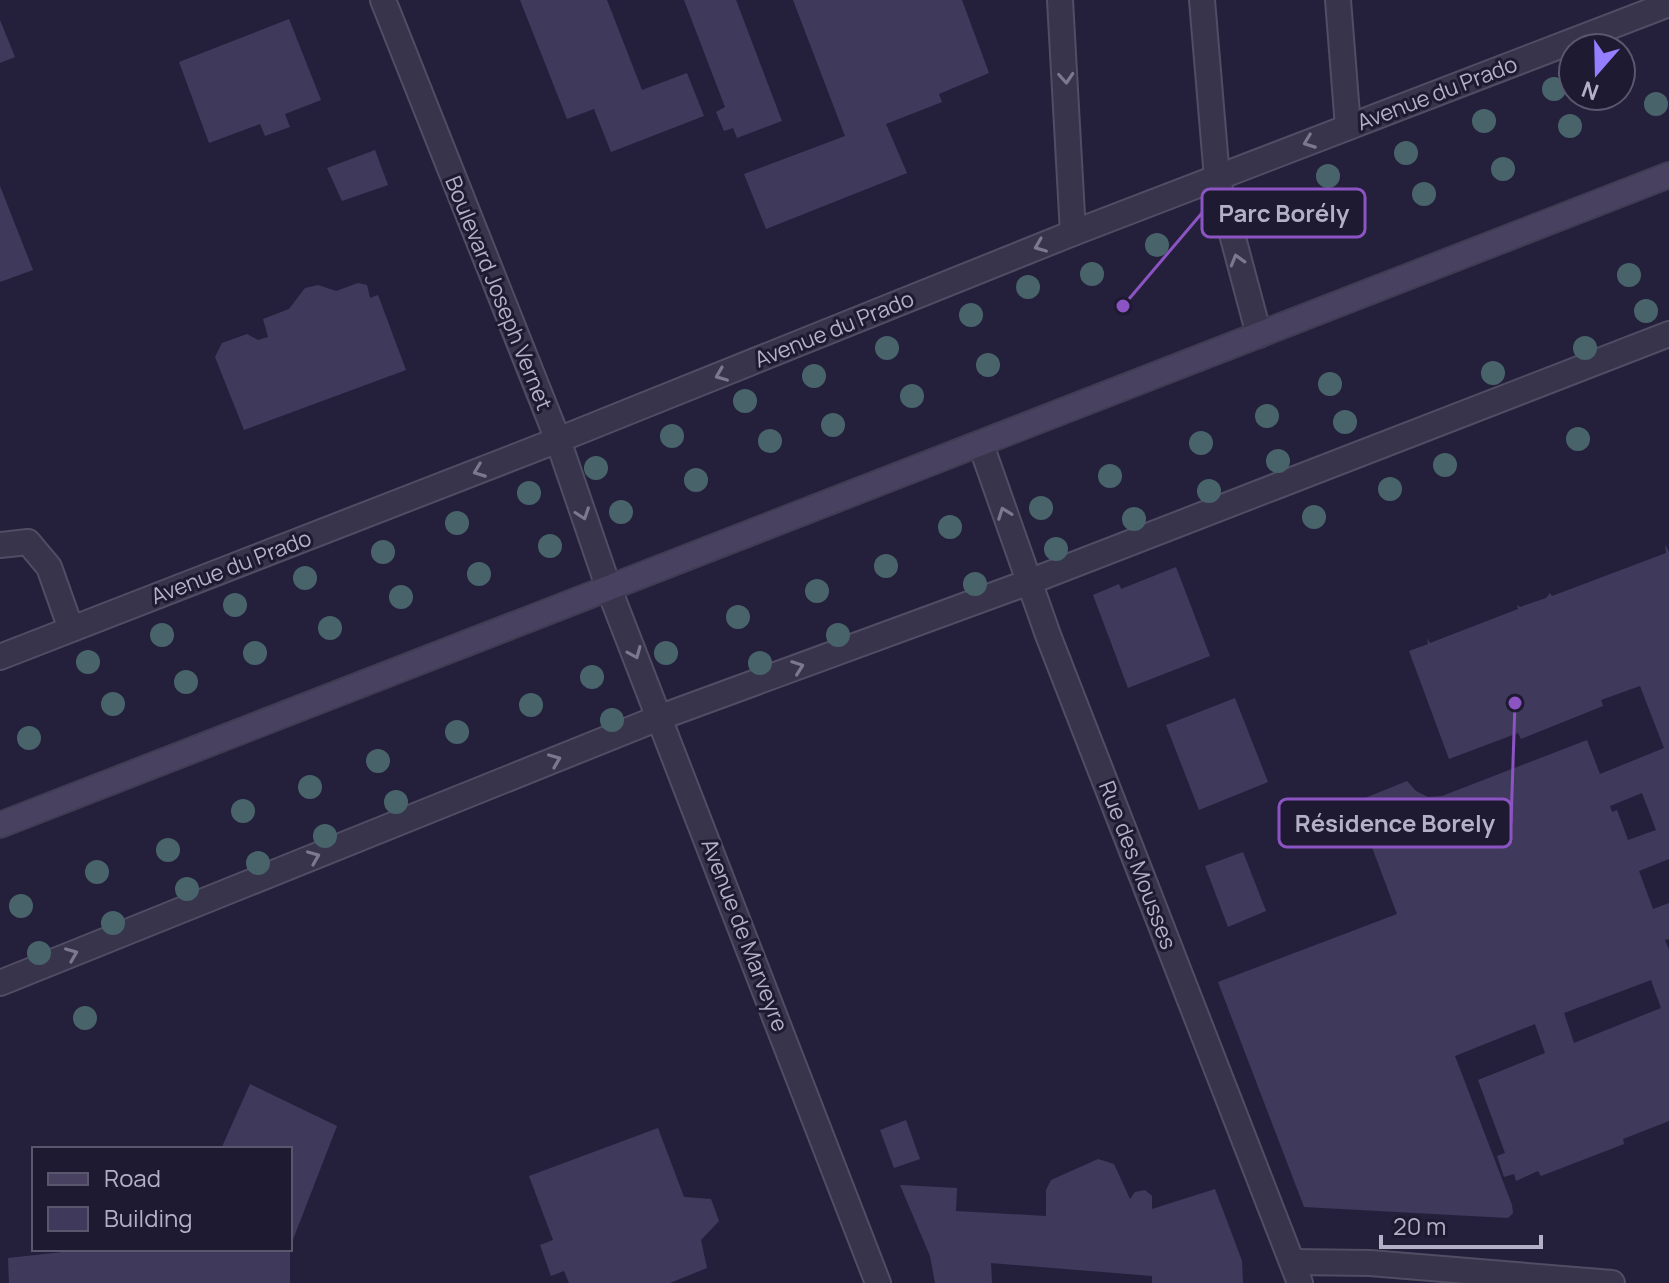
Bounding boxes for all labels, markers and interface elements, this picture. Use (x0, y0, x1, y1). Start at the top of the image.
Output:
north arrow (1557, 32, 1637, 112)
street label: Avenue du Prado (1353, 49, 1521, 137)
one-way arrow (1057, 72, 1074, 85)
text: N (1578, 74, 1603, 108)
one-way arrow (1303, 132, 1317, 149)
street label: Boulevard Joseph Vernet (438, 171, 560, 415)
callout: Parc Borély (1202, 189, 1365, 237)
text: Parc Borély (1219, 196, 1350, 229)
one-way arrow (1034, 237, 1048, 253)
one-way arrow (1230, 254, 1246, 268)
street label: Avenue du Prado (750, 283, 918, 375)
one-way arrow (715, 365, 729, 381)
one-way arrow (473, 461, 487, 478)
one-way arrow (574, 506, 590, 520)
one-way arrow (998, 507, 1014, 521)
street label: Avenue du Prado (147, 523, 315, 611)
one-way arrow (626, 645, 642, 659)
one-way arrow (790, 660, 804, 677)
one-way arrow (547, 753, 561, 770)
street label: Rue des Mousses (1092, 776, 1184, 954)
callout: Résidence Borely (1279, 799, 1511, 847)
text: Résidence Borely (1295, 806, 1496, 839)
street label: Avenue de Marveyre (694, 834, 796, 1036)
one-way arrow (306, 850, 320, 867)
one-way arrow (64, 947, 78, 964)
legend (32, 1147, 292, 1251)
text: Road (104, 1161, 161, 1194)
scale bar (1381, 1199, 1541, 1249)
text: Building (104, 1201, 192, 1234)
text: 20 m (1393, 1209, 1446, 1242)

